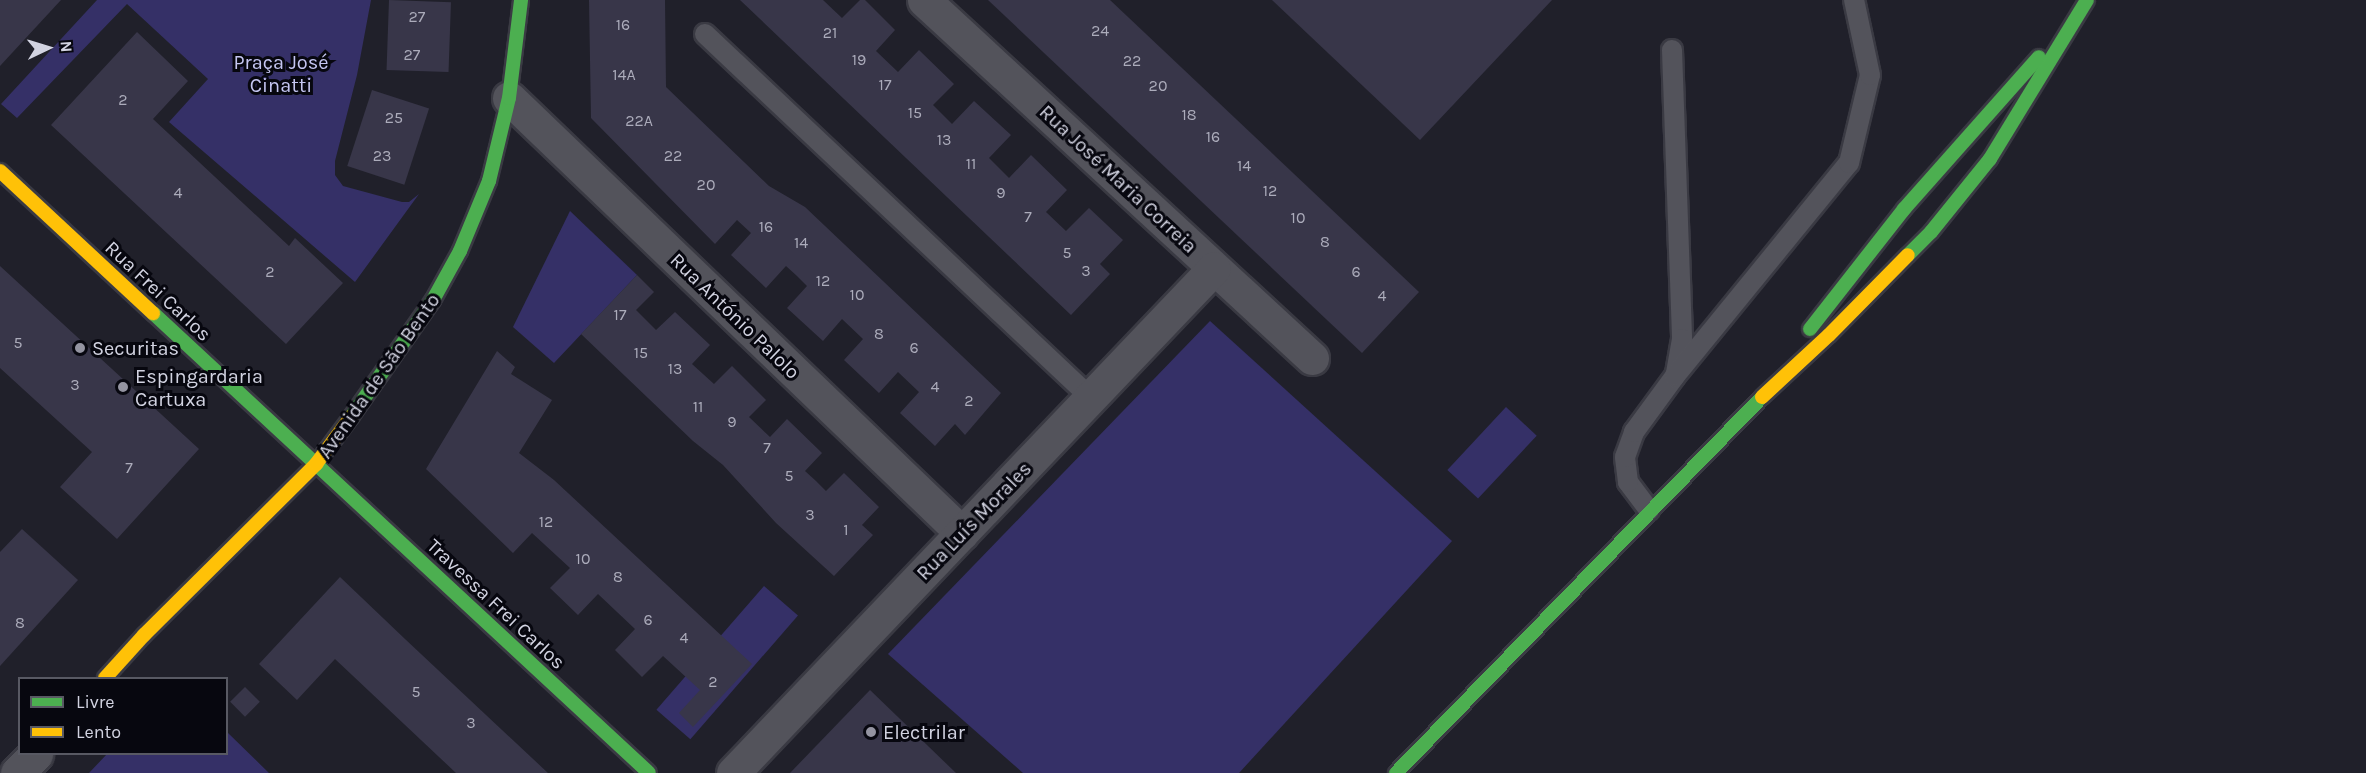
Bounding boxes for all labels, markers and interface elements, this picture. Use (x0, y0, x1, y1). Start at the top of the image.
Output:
house number: 27 (409, 7, 425, 27)
house number: 16 (616, 15, 630, 35)
north arrow (18, 18, 78, 78)
house number: 24 (1091, 21, 1109, 41)
house number: 21 (823, 23, 837, 43)
text: N (57, 40, 76, 53)
house number: 27 (404, 45, 420, 65)
park label: Praça José Cinatti (233, 50, 329, 97)
house number: 19 (852, 50, 866, 70)
house number: 22 (1123, 51, 1141, 71)
house number: 14A (612, 65, 636, 85)
house number: 17 (879, 75, 891, 95)
house number: 20 (1149, 76, 1167, 96)
house number: 2 (118, 90, 128, 110)
street label: Rua José Maria Correia (1034, 100, 1202, 258)
house number: 15 (908, 103, 922, 123)
house number: 18 (1181, 105, 1197, 125)
house number: 25 (385, 108, 403, 128)
house number: 22A (625, 111, 653, 131)
house number: 16 (1206, 127, 1220, 147)
house number: 13 (937, 130, 951, 150)
house number: 23 (373, 146, 391, 166)
house number: 22 (664, 146, 682, 166)
house number: 11 (966, 154, 976, 174)
house number: 14 (1237, 156, 1251, 176)
house number: 20 (697, 175, 715, 195)
house number: 12 (1263, 181, 1277, 201)
house number: 4 (174, 183, 182, 203)
house number: 9 (996, 183, 1006, 203)
house number: 7 (1024, 207, 1032, 227)
house number: 10 (1291, 208, 1305, 228)
house number: 16 (759, 217, 773, 237)
house number: 8 (1320, 232, 1330, 252)
house number: 14 (794, 233, 808, 253)
street label: Rua Frei Carlos (100, 236, 216, 346)
house number: 5 (1062, 243, 1072, 263)
street label: Rua António Palolo (665, 248, 805, 384)
house number: 3 (1081, 261, 1091, 281)
house number: 2 (265, 262, 275, 282)
house number: 6 (1351, 262, 1361, 282)
house number: 12 (816, 271, 830, 291)
house number: 10 (850, 285, 864, 305)
house number: 4 (1378, 286, 1386, 306)
street label: Avenida de São Bento (313, 289, 445, 463)
house number: 17 (614, 305, 626, 325)
house number: 8 (874, 324, 884, 344)
house number: 5 (13, 333, 23, 353)
place label: Securitas (92, 336, 179, 360)
house number: 6 (909, 338, 919, 358)
marker: Securitas (73, 341, 87, 355)
house number: 15 (634, 343, 648, 363)
house number: 13 (668, 359, 682, 379)
place label: Espingardaria Cartuxa (135, 364, 263, 411)
house number: 3 (70, 375, 80, 395)
house number: 4 (931, 377, 939, 397)
marker: Espingardaria Cartuxa (116, 380, 130, 394)
house number: 2 (964, 391, 974, 411)
house number: 11 (693, 397, 703, 417)
house number: 9 (727, 412, 737, 432)
house number: 7 (763, 438, 771, 458)
street label: Rua Luís Morales (911, 457, 1037, 585)
house number: 7 (125, 458, 133, 478)
house number: 5 (784, 466, 794, 486)
house number: 3 (805, 505, 815, 525)
house number: 12 (539, 512, 553, 532)
house number: 1 (843, 520, 849, 540)
street label: Travessa Frei Carlos (422, 534, 570, 674)
house number: 10 (576, 549, 590, 569)
house number: 8 (613, 567, 623, 587)
house number: 6 (643, 610, 653, 630)
house number: 8 (15, 613, 25, 633)
house number: 4 (680, 628, 688, 648)
house number: 2 (708, 672, 718, 692)
legend (18, 677, 228, 755)
house number: 5 (411, 682, 421, 702)
text: Livre (76, 691, 115, 713)
house number: 3 (466, 713, 476, 733)
place label: Electrilar (883, 720, 965, 744)
text: Lento (76, 721, 121, 743)
marker: Electrilar (864, 725, 878, 739)

